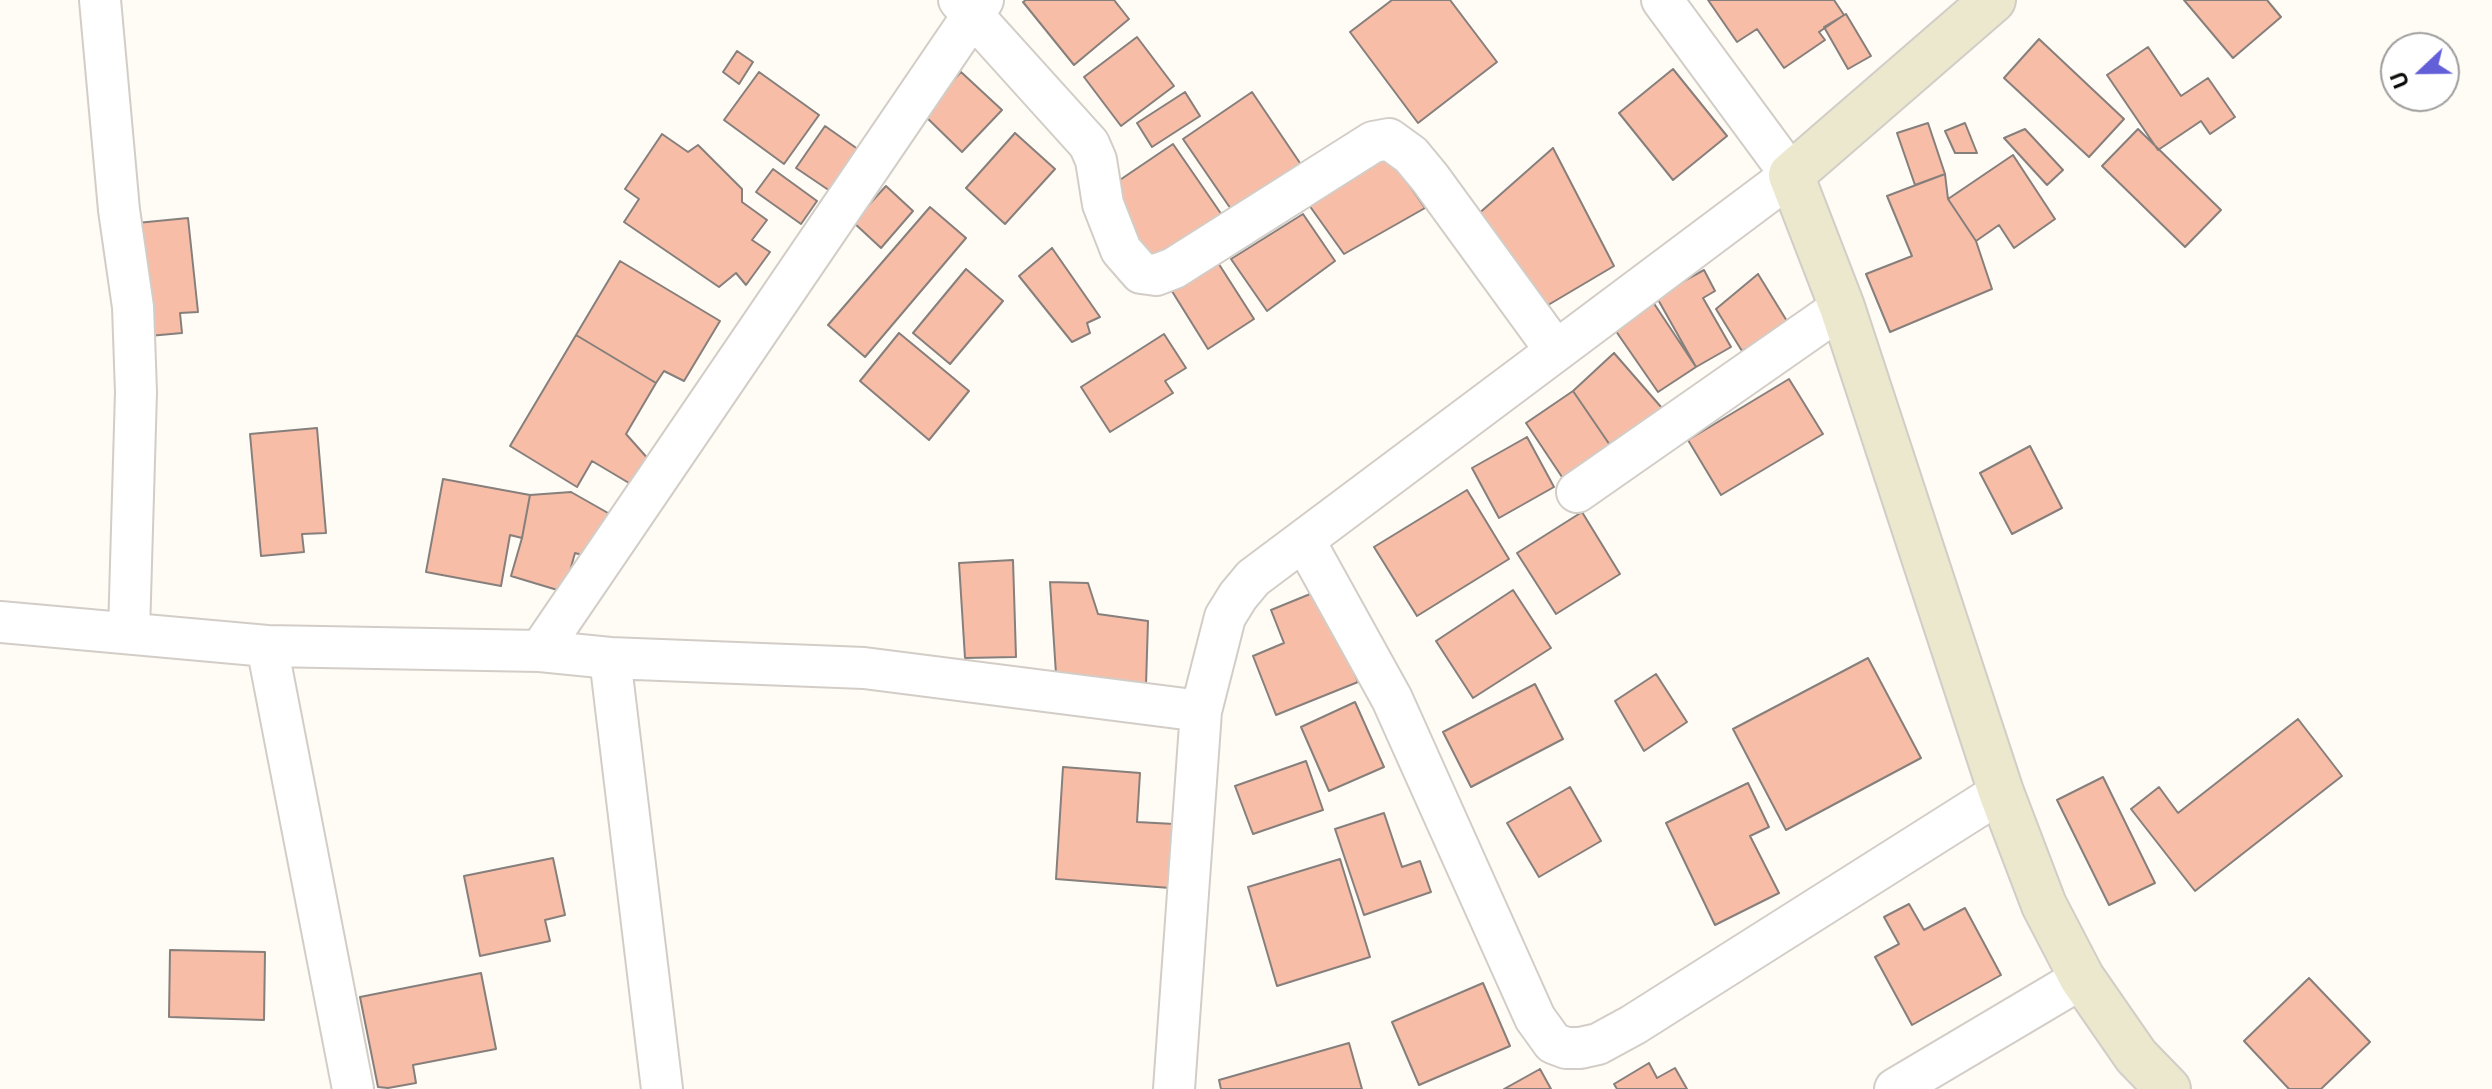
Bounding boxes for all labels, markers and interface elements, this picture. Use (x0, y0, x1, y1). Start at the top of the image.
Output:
north arrow (2380, 32, 2460, 112)
text: U (2385, 68, 2415, 92)

